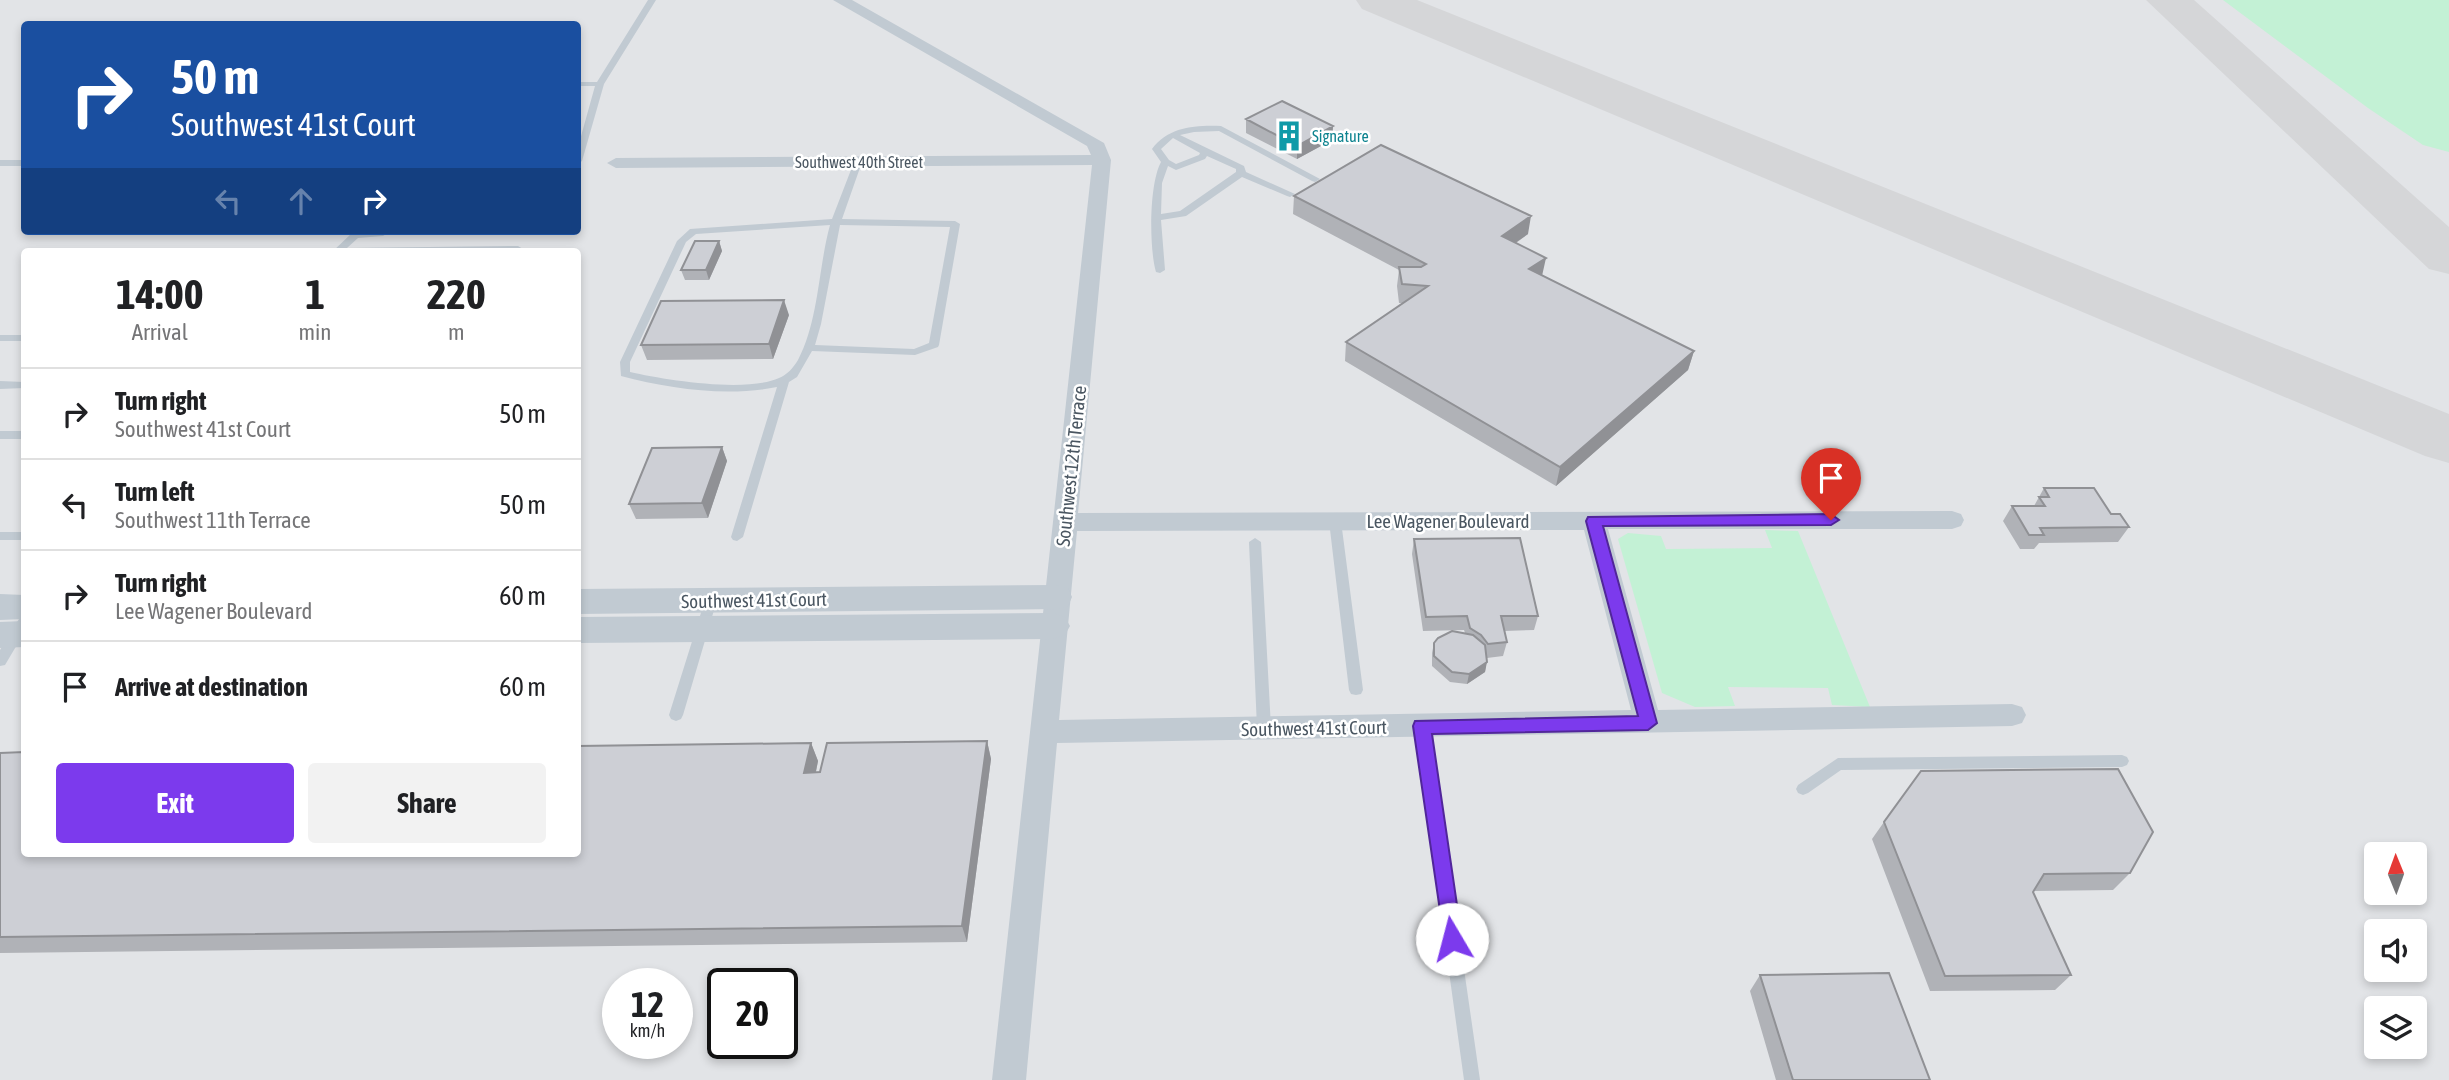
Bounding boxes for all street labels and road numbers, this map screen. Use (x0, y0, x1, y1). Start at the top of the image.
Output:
street label: Southwest 40th Street (795, 153, 923, 171)
street label: Southwest 12th Terrace (1052, 384, 1090, 548)
street label: Lee Wagener Boulevard (1366, 510, 1530, 532)
street label: Southwest 41st Court (681, 588, 827, 612)
street label: Southwest 41st Court (1241, 716, 1387, 740)

